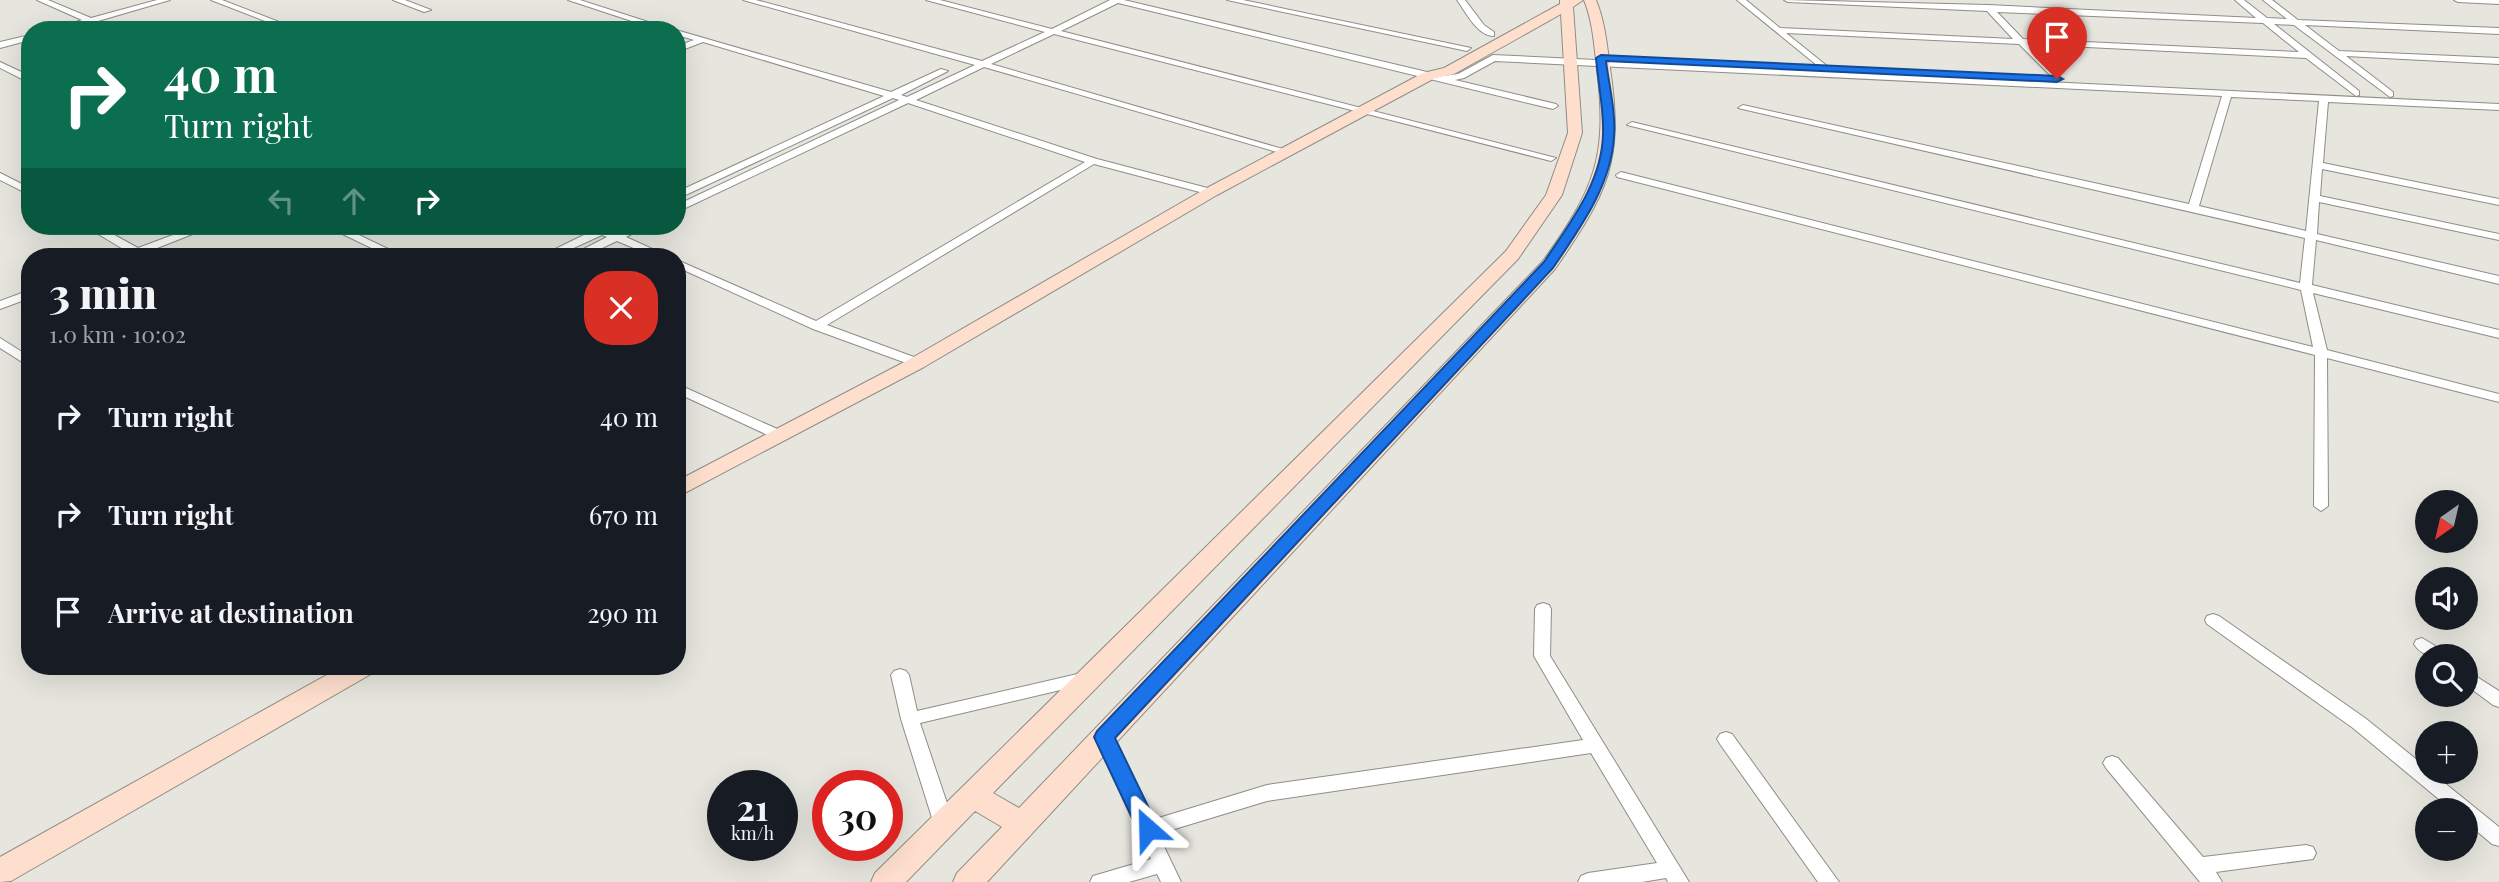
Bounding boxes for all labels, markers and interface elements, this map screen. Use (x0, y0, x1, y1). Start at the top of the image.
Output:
pin (2027, 7, 2087, 79)
icon: arrive (2038, 18, 2076, 56)
text: 40 m (164, 40, 277, 105)
icon: right (49, 49, 140, 140)
text: Turn right (164, 103, 312, 146)
icon: left (262, 182, 300, 220)
icon: ahead (335, 182, 373, 220)
icon: right (408, 182, 446, 220)
text: 3 min (49, 264, 157, 320)
button: close (584, 271, 658, 345)
text: 1.0 km · 10:02 (49, 318, 186, 349)
icon: right (49, 397, 87, 435)
text: Turn right (108, 399, 234, 434)
text: 40 m (600, 399, 658, 434)
north arrow (2415, 490, 2478, 553)
map controls (2415, 490, 2478, 861)
icon: right (49, 495, 87, 533)
text: Turn right (108, 497, 234, 532)
text: 670 m (589, 497, 658, 532)
button: sound (2415, 567, 2478, 630)
icon: arrive (49, 593, 87, 631)
text: Arrive at destination (108, 595, 354, 630)
text: 290 m (587, 595, 658, 630)
button: search (2415, 644, 2478, 707)
button: + (2415, 721, 2478, 784)
speed limit sign: 30 (812, 770, 903, 861)
text: 21 (737, 783, 768, 830)
position arrow (1111, 792, 1185, 866)
button: − (2415, 798, 2478, 861)
text: km/h (731, 821, 774, 845)

